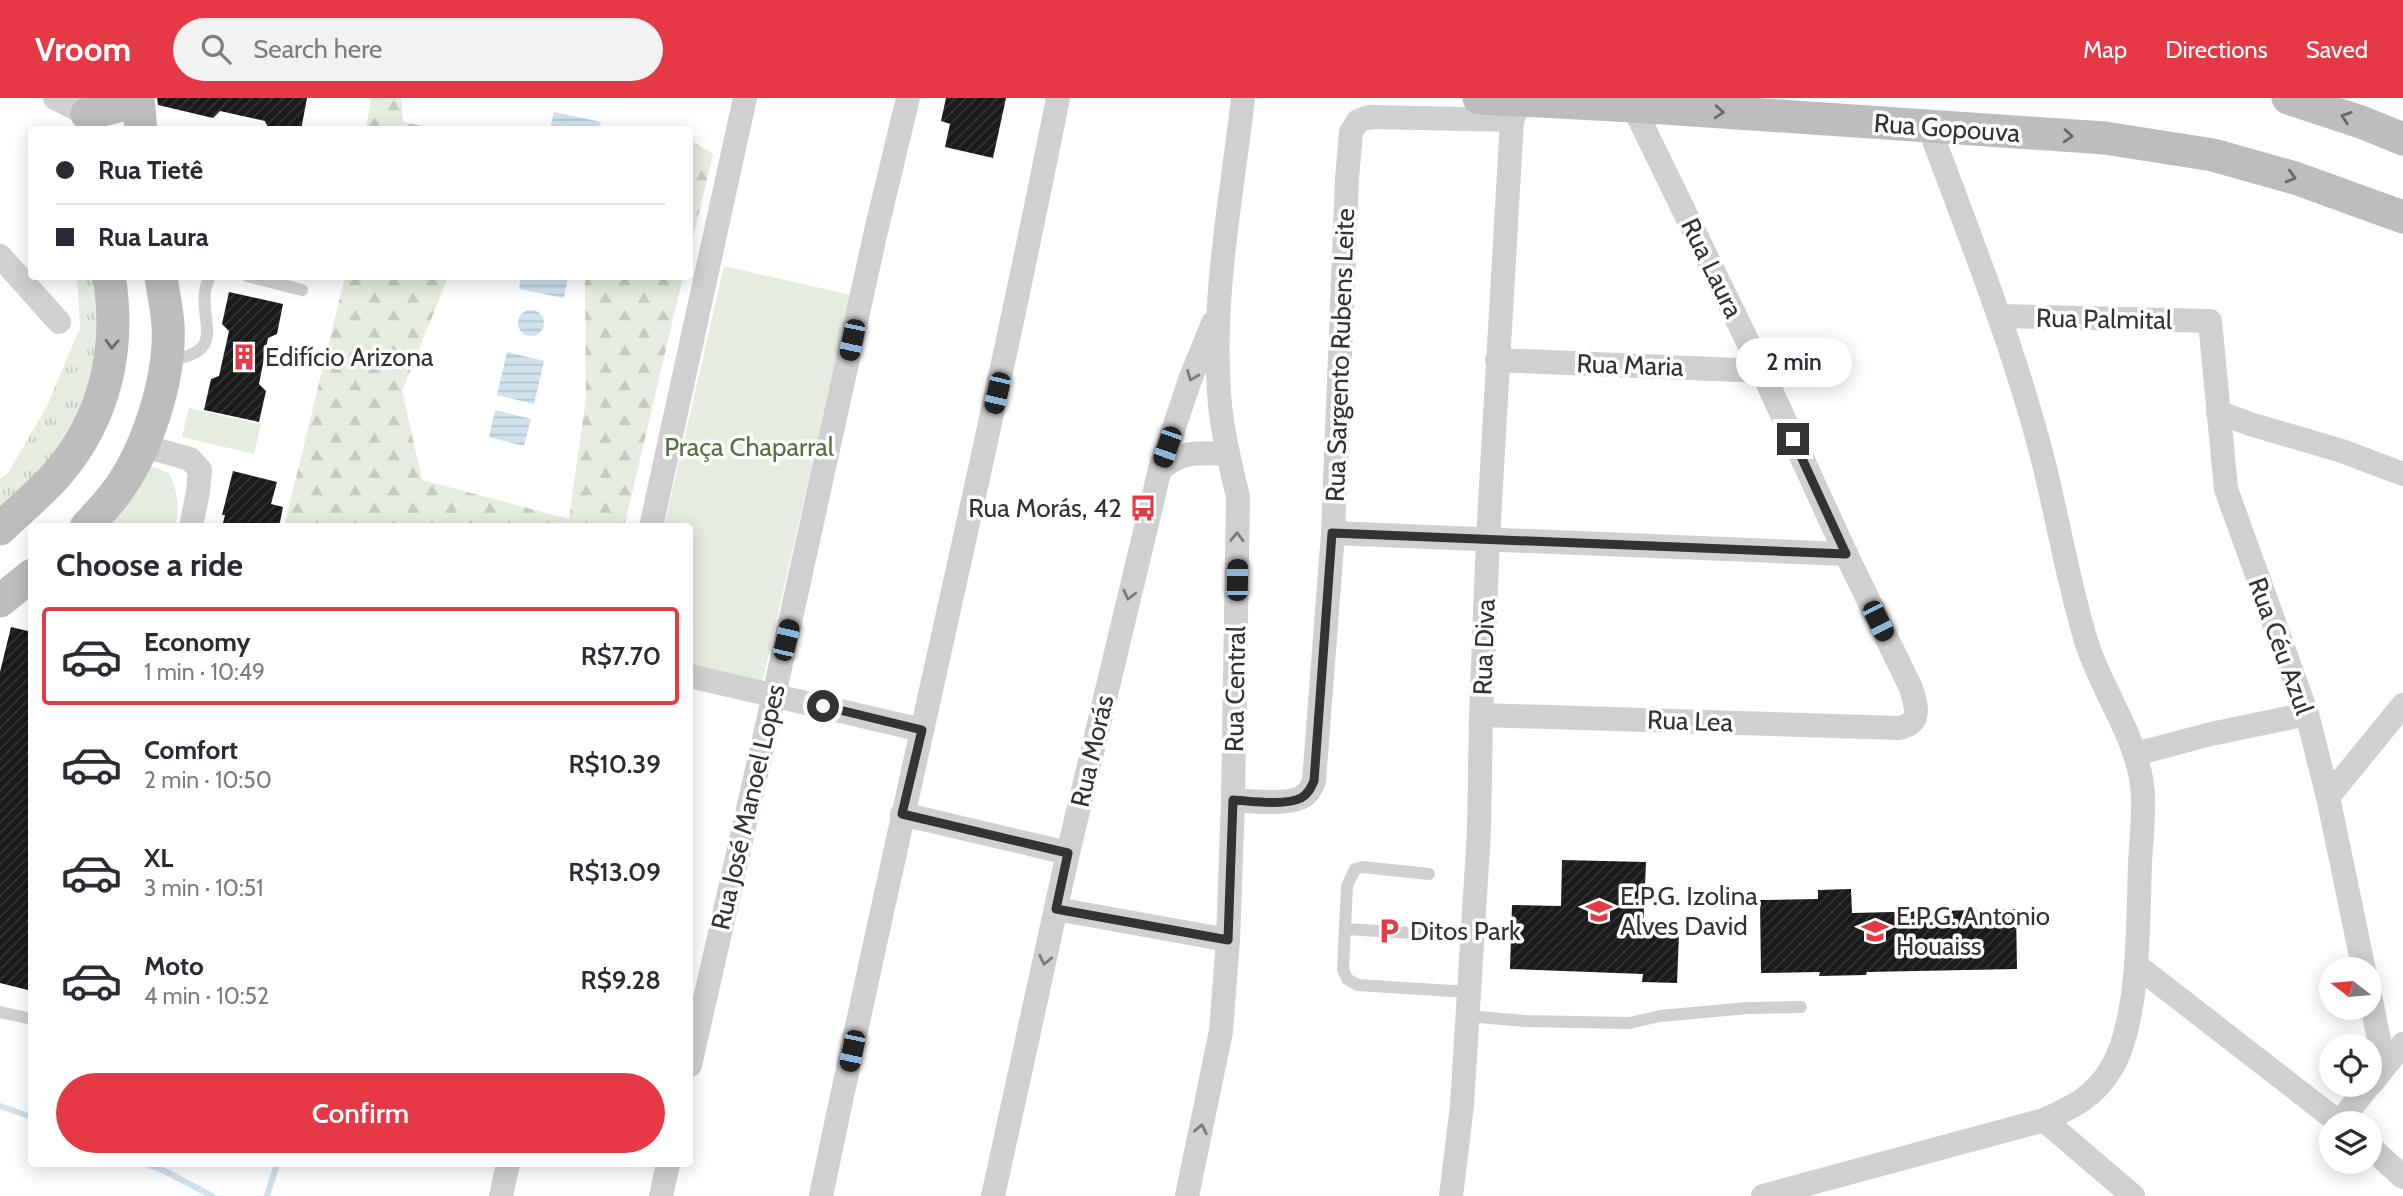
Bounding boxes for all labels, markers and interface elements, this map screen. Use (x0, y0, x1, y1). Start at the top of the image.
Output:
search box (173, 18, 663, 81)
text: Vroom (35, 29, 131, 69)
icon: search (197, 30, 235, 68)
text: Search here (253, 33, 382, 65)
text: Map (2083, 35, 2127, 64)
text: Directions (2165, 35, 2268, 64)
text: Saved (2306, 35, 2368, 64)
one-way arrow (1713, 104, 1724, 119)
street label: Rua Gopouva (1873, 107, 2022, 149)
one-way arrow (2341, 111, 2353, 125)
one-way arrow (2063, 128, 2074, 143)
text: Rua Tietê (98, 154, 203, 186)
one-way arrow (2284, 169, 2297, 183)
street label: Rua Sargento Rubens Leite (1319, 208, 1361, 502)
street label: Rua Laura (1674, 213, 1750, 324)
text: Rua Laura (98, 221, 209, 253)
street label: Rua Palmital (2036, 302, 2172, 336)
car (838, 317, 867, 363)
callout: 2 min (1735, 338, 1851, 386)
one-way arrow (105, 339, 120, 350)
place label: Edifício Arizona (265, 341, 434, 373)
building icon: Edifício Arizona (229, 342, 259, 372)
street label: Rua Maria (1576, 347, 1685, 383)
text: 2 min (1766, 348, 1822, 376)
car (983, 370, 1012, 416)
one-way arrow (1186, 370, 1200, 382)
route end (1777, 423, 1809, 455)
car (1151, 424, 1184, 470)
park label: Praça Chaparral (664, 431, 834, 463)
place label: Rua Morás, 42 (968, 492, 1122, 524)
bus stop icon: Rua Morás, 42 (1128, 493, 1158, 523)
one-way arrow (1230, 531, 1245, 542)
text: Choose a ride (56, 545, 243, 584)
car (1227, 559, 1248, 601)
street label: Rua Céu Azul (2241, 573, 2321, 719)
one-way arrow (1123, 589, 1138, 601)
street label: Rua Diva (1466, 598, 1502, 696)
car (1860, 598, 1897, 644)
car (772, 617, 801, 663)
icon: car (60, 625, 123, 688)
text: Economy (144, 626, 250, 658)
street label: Rua Central (1218, 626, 1252, 752)
text: R$7.70 (581, 640, 661, 672)
text: 1 min · 10:49 (144, 658, 265, 686)
street label: Rua José Manoel Lopes (704, 681, 792, 933)
route start (807, 690, 839, 722)
street label: Rua Morás (1064, 692, 1120, 810)
street label: Rua Lea (1647, 704, 1734, 739)
icon: car (60, 733, 123, 796)
text: Comfort (144, 734, 238, 766)
text: R$10.39 (568, 748, 661, 780)
text: 2 min · 10:50 (144, 766, 272, 794)
icon: car (60, 841, 123, 904)
text: XL (144, 842, 173, 874)
text: R$13.09 (568, 856, 661, 888)
text: 3 min · 10:51 (144, 874, 264, 902)
place label: E.P.G. Izolina Alves David (1620, 880, 1758, 942)
school or university icon: E.P.G. Izolina Alves David (1584, 896, 1614, 926)
place label: E.P.G. Antonio Houaiss (1896, 900, 2050, 962)
place label: Ditos Park (1410, 915, 1521, 947)
parking icon: Ditos Park (1374, 916, 1404, 946)
school or university icon: E.P.G. Antonio Houaiss (1860, 916, 1890, 946)
icon: car (60, 949, 123, 1012)
text: Moto (144, 950, 204, 982)
one-way arrow (1039, 954, 1054, 966)
north arrow (2319, 957, 2382, 1020)
map controls (2319, 957, 2382, 1174)
text: R$9.28 (581, 964, 661, 996)
text: 4 min · 10:52 (144, 982, 269, 1010)
car (838, 1028, 867, 1074)
button: locate (2319, 1034, 2382, 1097)
button: Confirm (56, 1073, 665, 1153)
button: layers (2319, 1111, 2382, 1174)
one-way arrow (1192, 1123, 1207, 1135)

